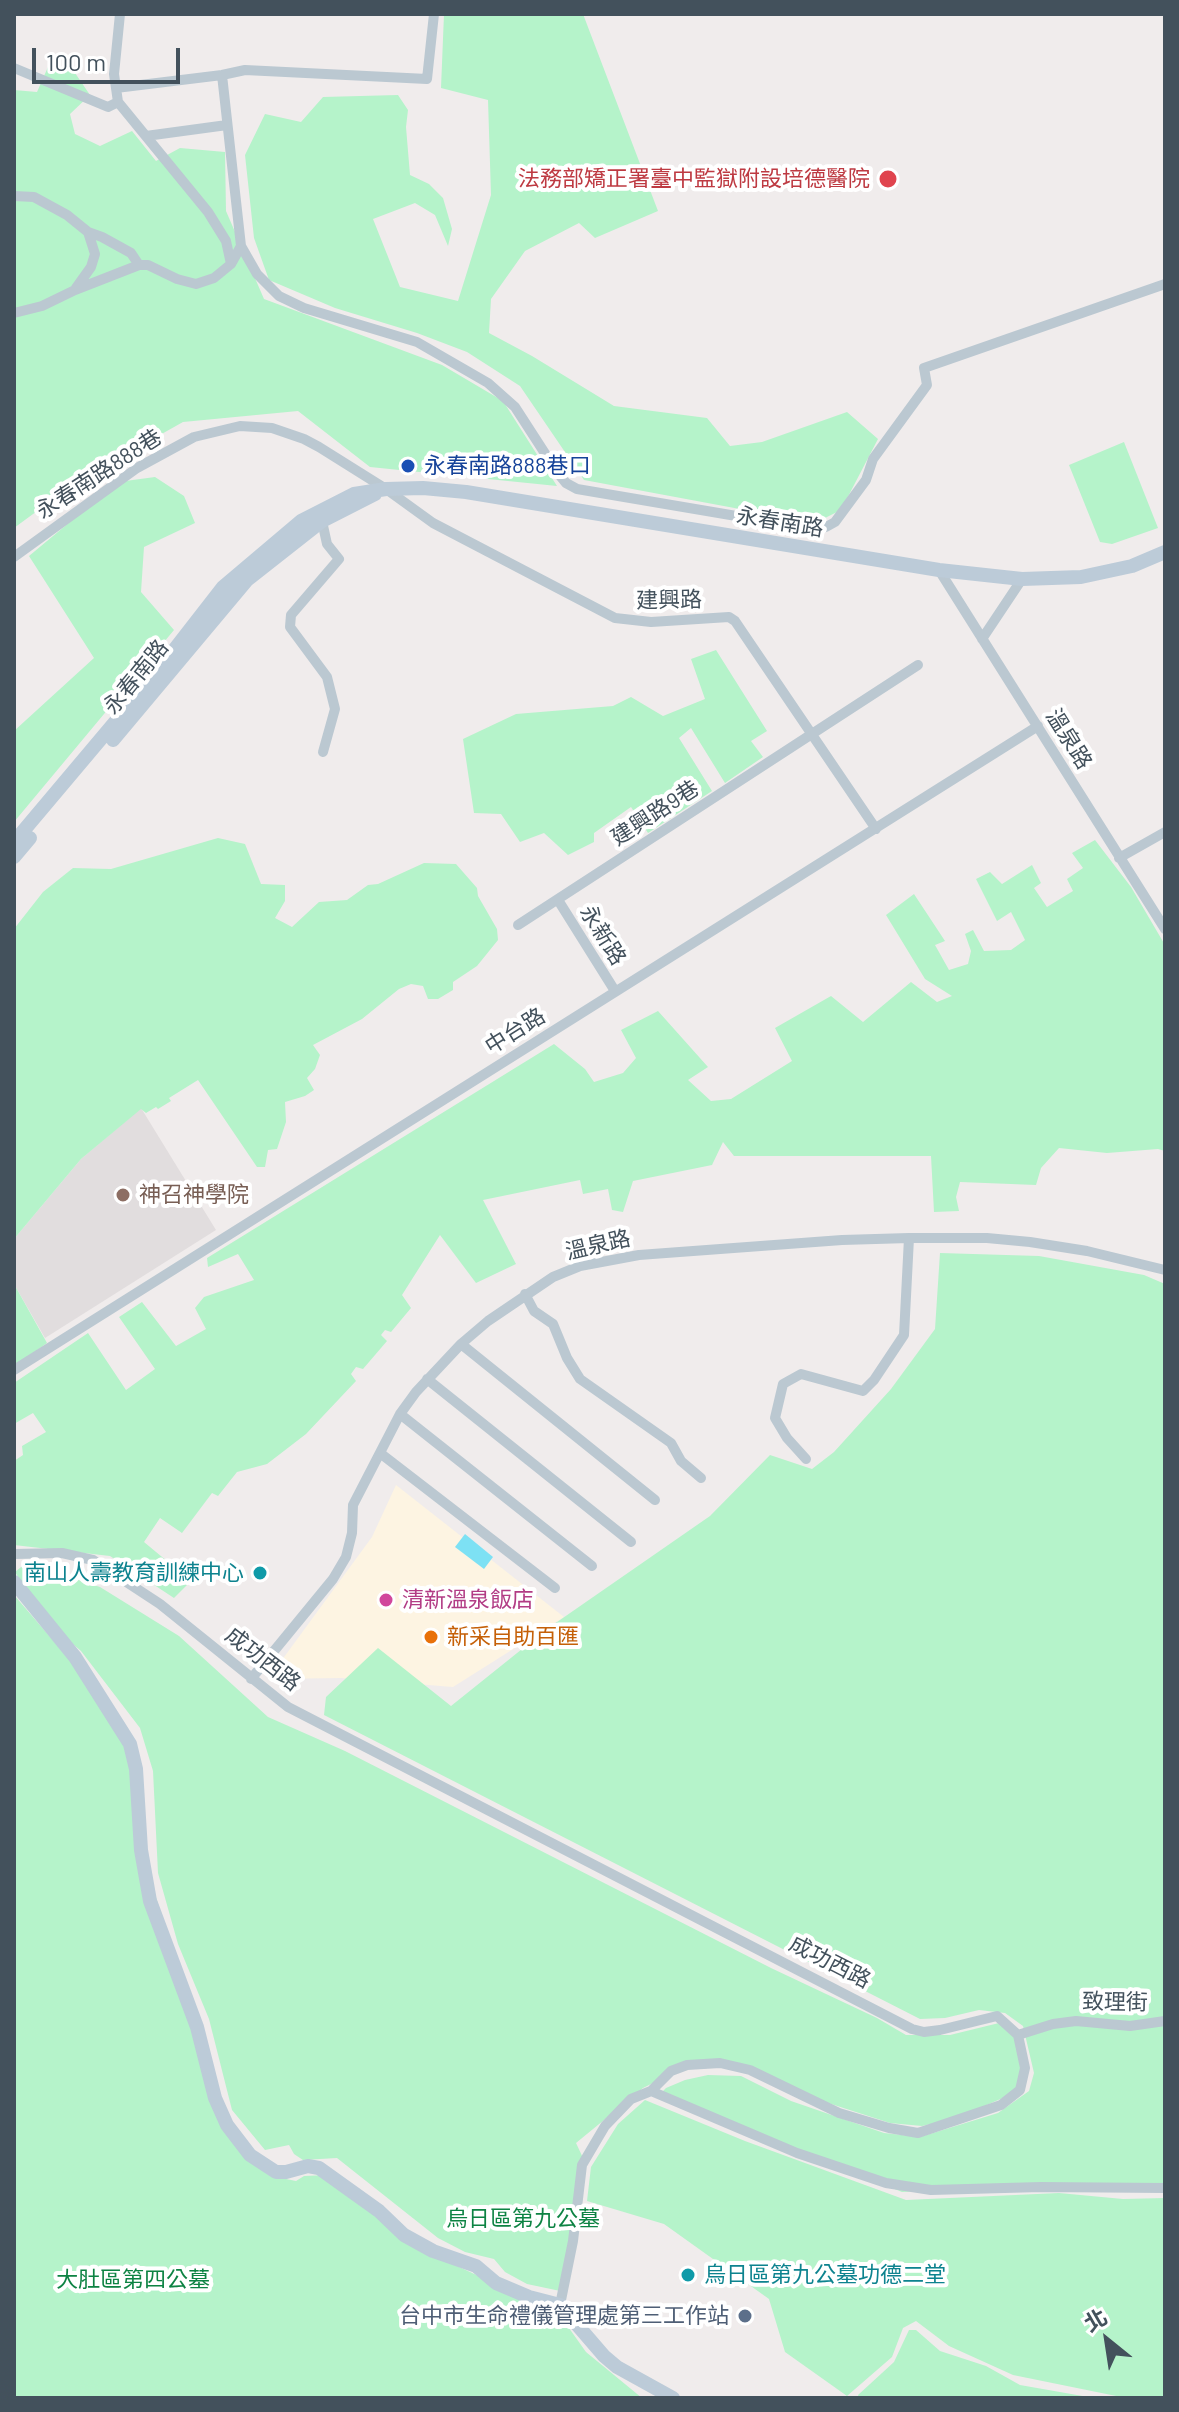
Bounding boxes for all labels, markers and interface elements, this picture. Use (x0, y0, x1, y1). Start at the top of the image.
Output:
scale bar (36, 32, 184, 82)
text: 100 m (46, 47, 106, 76)
place label: 法務部矯正署臺中監獄附設培德醫院 (518, 166, 870, 192)
marker: 法務部矯正署臺中監獄附設培德醫院 (877, 168, 899, 190)
street label: 永春南路888巷 (31, 424, 167, 524)
place label: 永春南路888巷口 (424, 453, 590, 479)
marker: 永春南路888巷口 (399, 457, 417, 475)
street label: 永春南路 (734, 502, 826, 542)
street label: 建興路 (636, 586, 702, 614)
street label: 永春南路 (98, 634, 174, 720)
street label: 溫泉路 (1040, 704, 1098, 774)
street label: 建興路9巷 (606, 775, 704, 851)
street label: 永新路 (574, 900, 632, 970)
street label: 中台路 (480, 1002, 550, 1060)
place label: 神召神學院 (139, 1182, 249, 1208)
marker: 神召神學院 (114, 1186, 132, 1204)
street label: 溫泉路 (563, 1225, 633, 1265)
place label: 南山人壽教育訓練中心 (24, 1560, 244, 1586)
marker: 南山人壽教育訓練中心 (251, 1564, 269, 1582)
place label: 清新溫泉飯店 (402, 1587, 534, 1613)
marker: 清新溫泉飯店 (377, 1591, 395, 1609)
street label: 成功西路 (220, 1622, 306, 1696)
place label: 新采自助百匯 (447, 1624, 579, 1650)
marker: 新采自助百匯 (422, 1628, 440, 1646)
street label: 成功西路 (785, 1930, 875, 1994)
street label: 致理街 (1082, 1988, 1148, 2016)
park label: 烏日區第九公墓 (446, 2206, 600, 2232)
place label: 烏日區第九公墓功德二堂 (704, 2262, 946, 2288)
marker: 烏日區第九公墓功德二堂 (679, 2266, 697, 2284)
park label: 大肚區第四公墓 (56, 2267, 210, 2293)
north arrow (1067, 2300, 1147, 2380)
text: 北 (1079, 2302, 1111, 2336)
place label: 台中市生命禮儀管理處第三工作站 (399, 2303, 729, 2329)
marker: 台中市生命禮儀管理處第三工作站 (736, 2307, 754, 2325)

